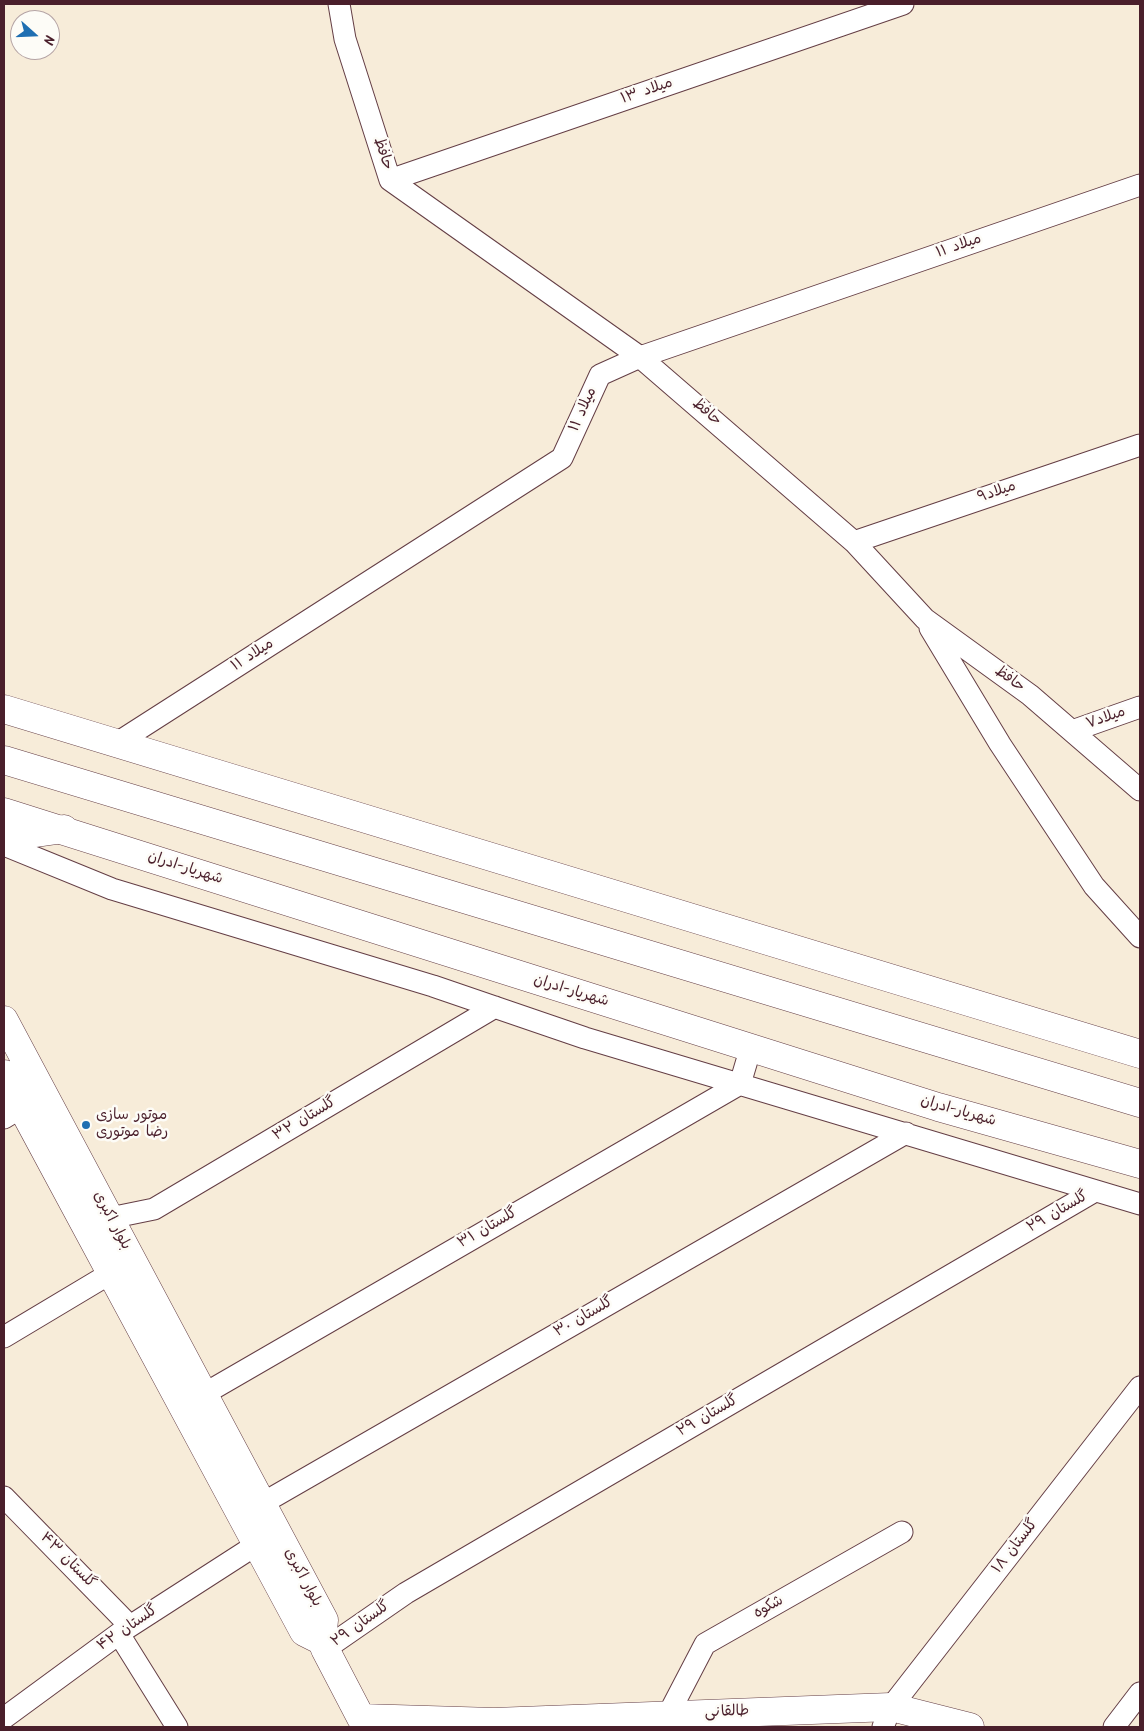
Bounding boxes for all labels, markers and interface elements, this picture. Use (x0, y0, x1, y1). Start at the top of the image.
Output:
north arrow (10, 10, 60, 60)
text: N (36, 32, 60, 48)
street label: میلاد ۱۳ (619, 75, 675, 109)
street label: حافظ (368, 136, 396, 172)
street label: میلاد ۱۱ (934, 231, 984, 263)
street label: میلاد ۱۱ (566, 385, 602, 435)
street label: حافظ (688, 395, 724, 431)
street label: میلاد۹ (975, 478, 1019, 508)
street label: میلاد ۱۱ (228, 636, 278, 676)
street label: حافظ (990, 663, 1028, 697)
street label: میلاد۷ (1084, 704, 1128, 734)
street label: شهریار-ادران (145, 848, 225, 890)
street label: شهریار-ادران (531, 972, 611, 1012)
street label: شهریار-ادران (918, 1093, 998, 1131)
street label: گلستان ۳۲ (270, 1094, 340, 1146)
place label: موتور سازی رضا موتوری (96, 1107, 168, 1142)
marker: موتور سازی رضا موتوری (80, 1119, 92, 1131)
street label: گلستان ۲۹ (1024, 1188, 1092, 1238)
street label: بلوار اکبری (88, 1189, 134, 1253)
street label: گلستان ۳۱ (455, 1205, 521, 1253)
street label: گلستان ۳۰ (551, 1294, 617, 1342)
street label: گلستان ۲۹ (674, 1392, 742, 1442)
street label: گلستان ۱۸ (989, 1516, 1043, 1578)
street label: گلستان ۴۳ (35, 1529, 99, 1593)
street label: بلوار اکبری (279, 1546, 325, 1610)
street label: شکوه (751, 1593, 787, 1623)
street label: گلستان ۲۹ (328, 1598, 394, 1652)
street label: گلستان ۴۲ (94, 1602, 162, 1656)
street label: طالقانی (704, 1703, 750, 1723)

